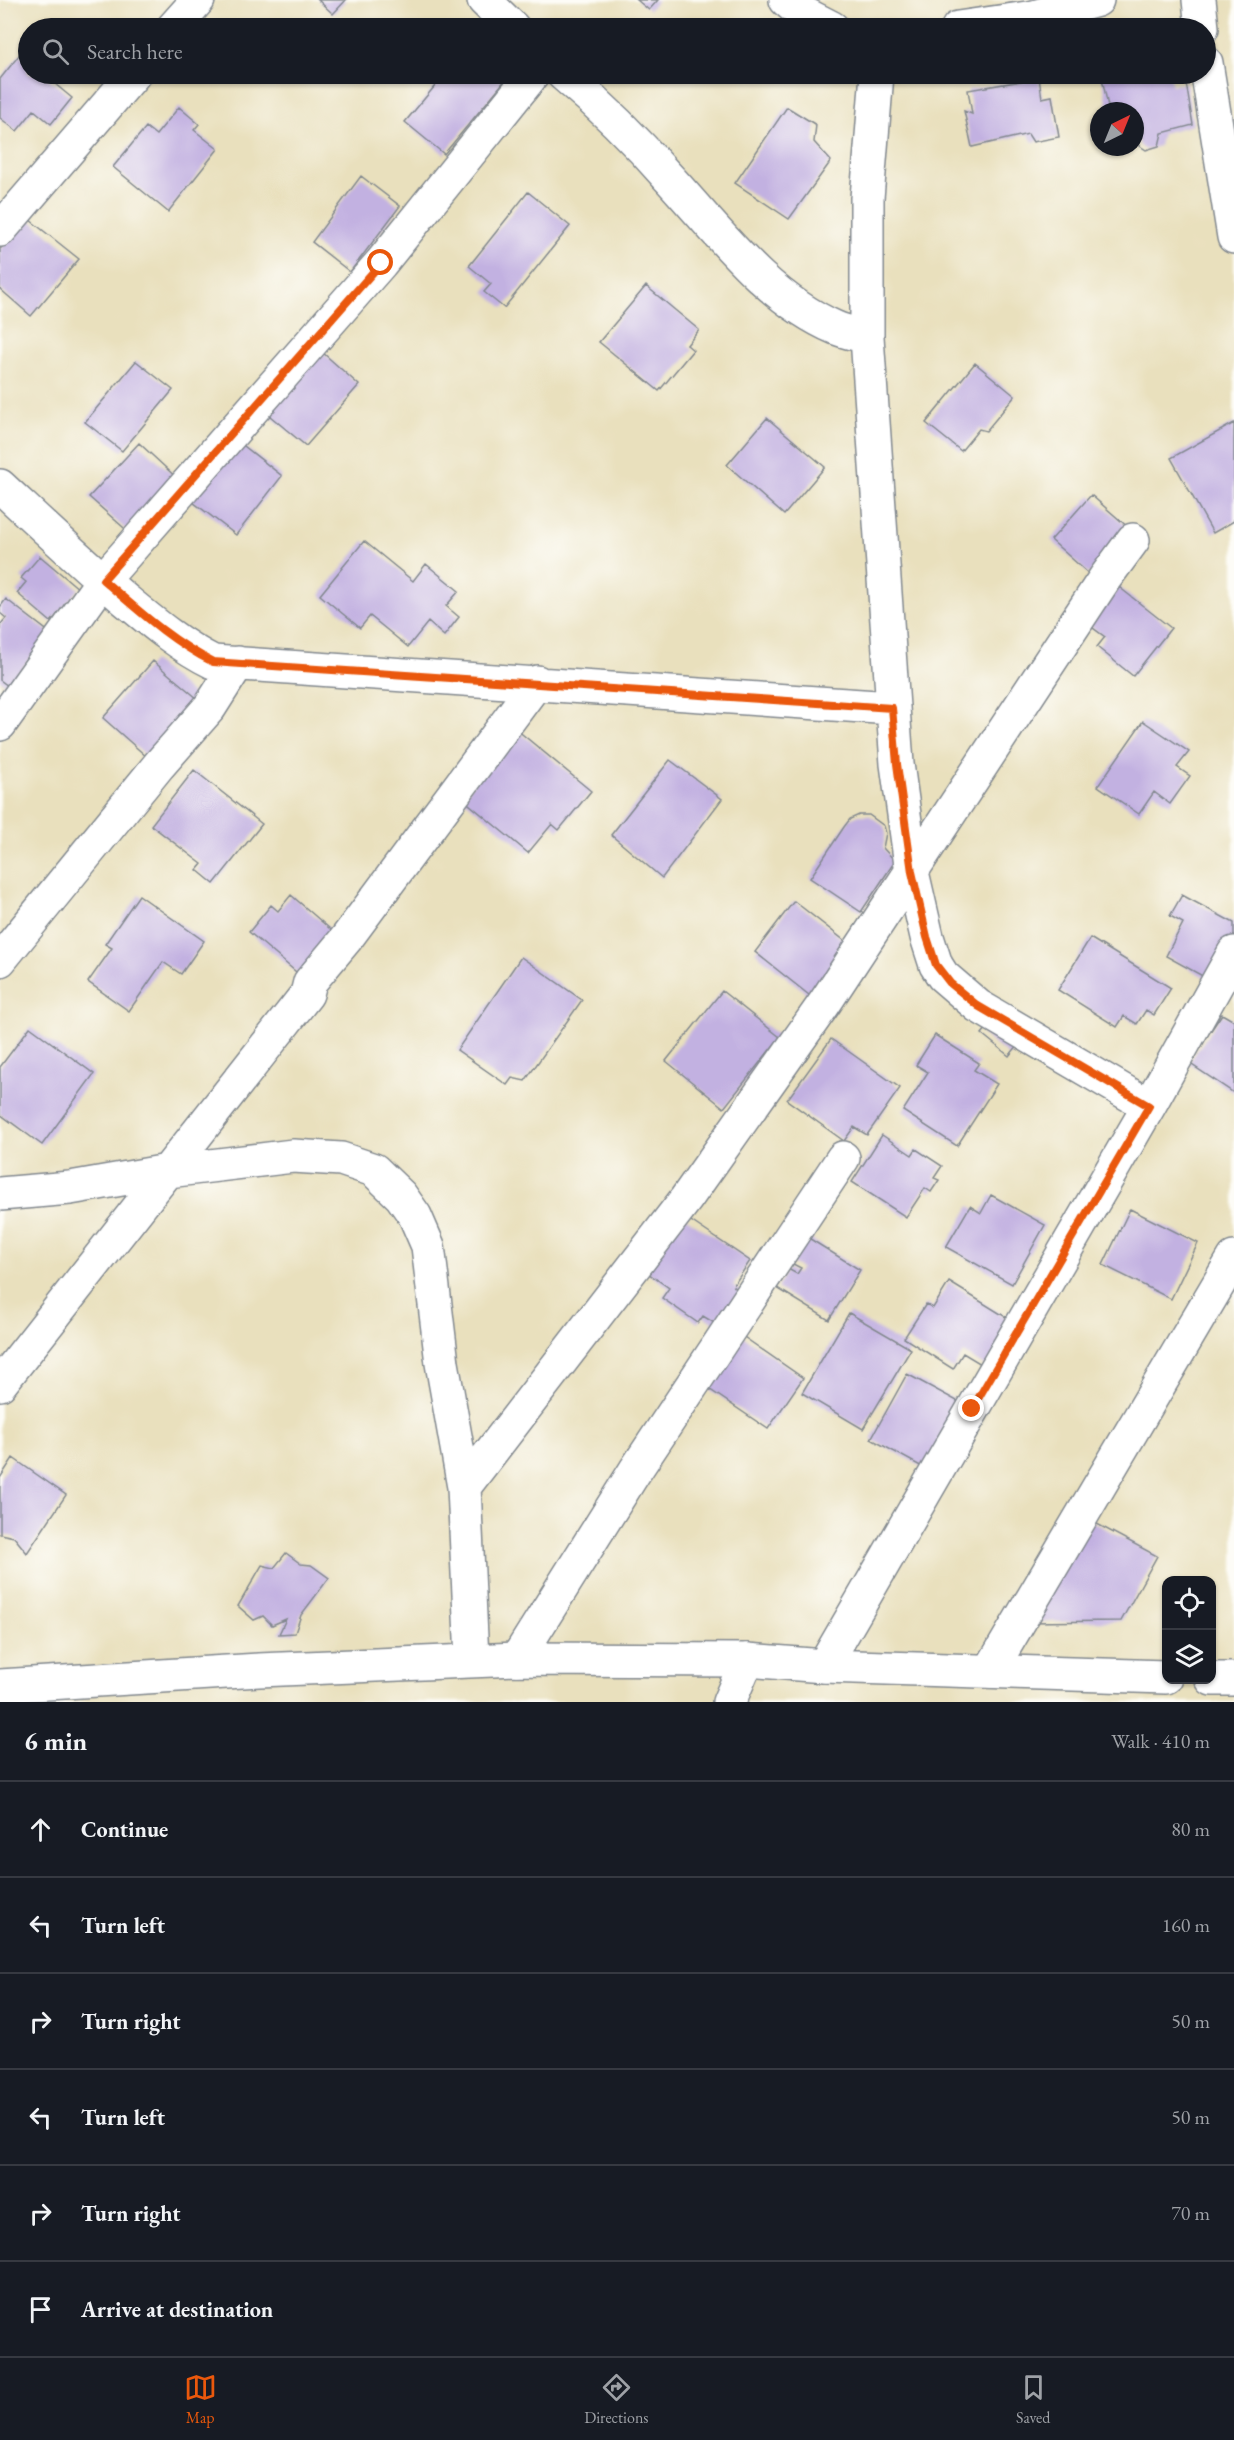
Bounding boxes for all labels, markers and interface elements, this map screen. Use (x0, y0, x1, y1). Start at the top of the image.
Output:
search box (18, 18, 1216, 84)
icon: search (39, 35, 72, 68)
text: Search here (87, 37, 182, 66)
north arrow (1090, 102, 1144, 156)
route start (367, 249, 393, 275)
route end (958, 1395, 984, 1421)
map controls (1162, 1576, 1216, 1684)
button: locate (1162, 1576, 1216, 1630)
button: layers (1162, 1630, 1216, 1684)
text: 6 min (24, 1724, 87, 1758)
text: Walk · 410 m (1111, 1728, 1210, 1754)
icon: ahead (24, 1813, 57, 1846)
text: Continue (81, 1815, 168, 1844)
text: 80 m (1171, 1816, 1210, 1842)
icon: left (24, 1909, 57, 1942)
text: Turn left (81, 1911, 165, 1940)
text: 160 m (1162, 1912, 1210, 1938)
icon: right (24, 2005, 57, 2038)
text: Turn right (81, 2007, 180, 2036)
text: 50 m (1171, 2008, 1210, 2034)
icon: left (24, 2101, 57, 2134)
text: Turn left (81, 2103, 165, 2132)
text: 50 m (1171, 2104, 1210, 2130)
icon: right (24, 2197, 57, 2230)
text: Turn right (81, 2199, 180, 2228)
text: 70 m (1171, 2200, 1210, 2226)
icon: arrive (24, 2293, 57, 2326)
text: Arrive at destination (81, 2295, 273, 2324)
tab: Map (184, 2371, 217, 2428)
tab: Directions (584, 2371, 649, 2428)
tab: Saved (1016, 2371, 1050, 2428)

